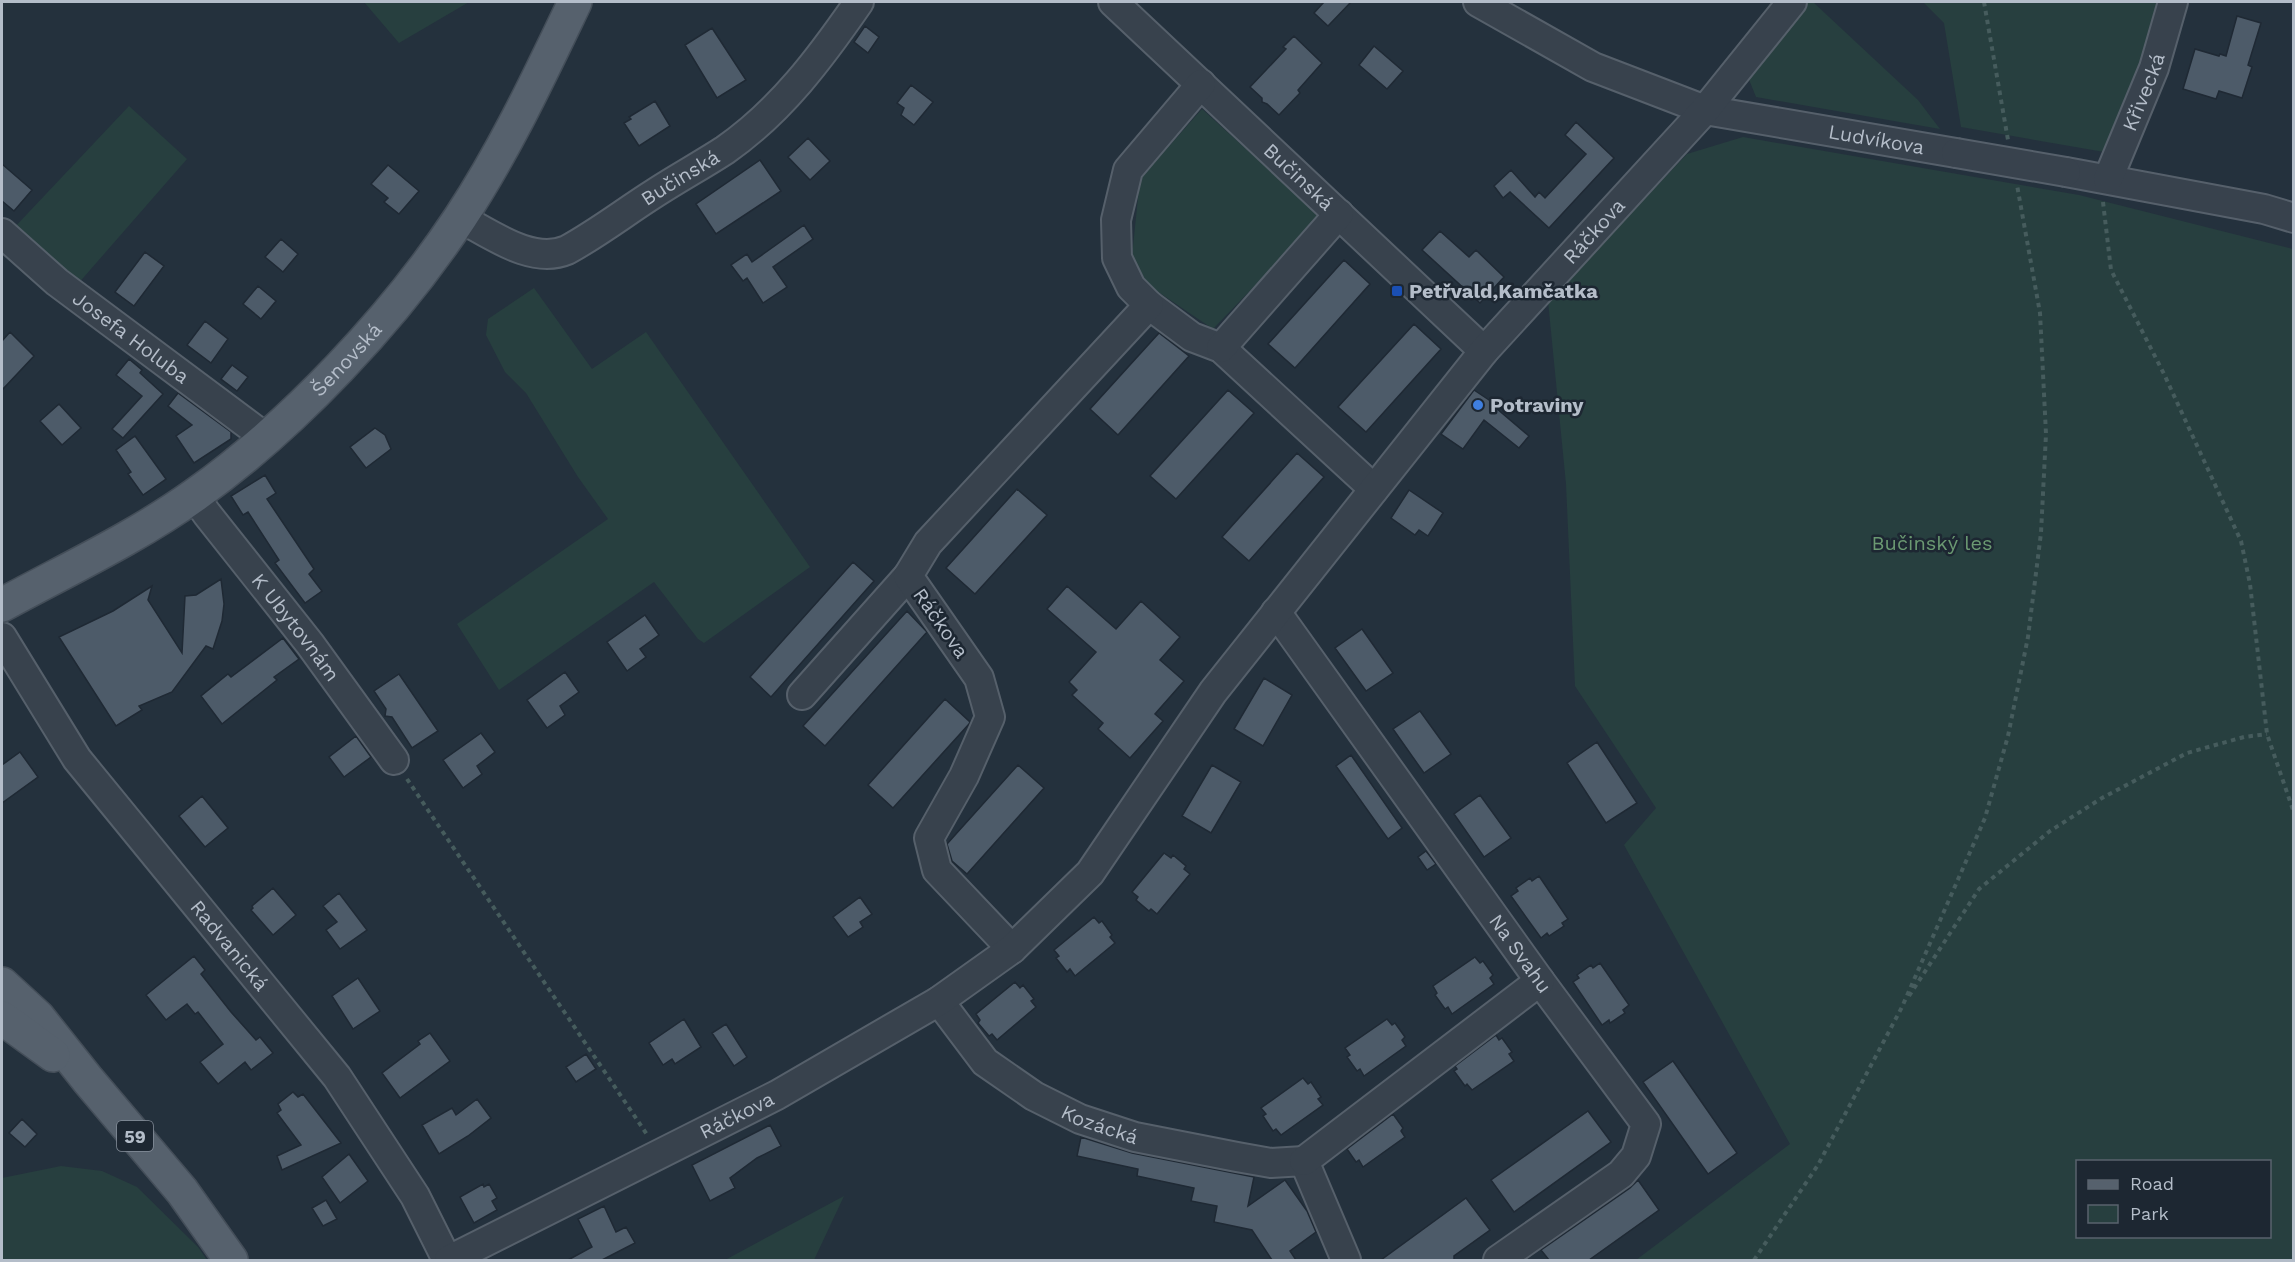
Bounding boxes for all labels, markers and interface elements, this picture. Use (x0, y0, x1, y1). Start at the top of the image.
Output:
street label: Křivecká (2117, 50, 2170, 135)
street label: Ludvíkova (1827, 119, 1926, 159)
street label: Bučinská (1259, 138, 1339, 215)
street label: Bučinská (636, 145, 724, 211)
street label: Ráčkova (1558, 193, 1630, 269)
place label: Petřvald,Kamčatka (1409, 279, 1598, 303)
marker: Petřvald,Kamčatka (1390, 284, 1404, 298)
street label: Josefa Holuba (68, 286, 194, 388)
street label: Šenovská (306, 318, 387, 401)
place label: Potraviny (1490, 393, 1584, 417)
marker: Potraviny (1471, 398, 1485, 412)
park label: Bučinský les (1871, 531, 1993, 555)
street label: K Ubytovnám (247, 568, 345, 686)
street label: Ráčkova (908, 583, 974, 663)
street label: Radvanická (185, 895, 274, 996)
street label: Na Svahu (1484, 910, 1557, 998)
street label: Ráčkova (695, 1087, 778, 1144)
street label: Kozácká (1057, 1100, 1141, 1149)
road number: 59 (117, 1121, 153, 1151)
legend (2076, 1160, 2271, 1238)
text: Road (2130, 1173, 2174, 1194)
text: Park (2130, 1203, 2169, 1224)

